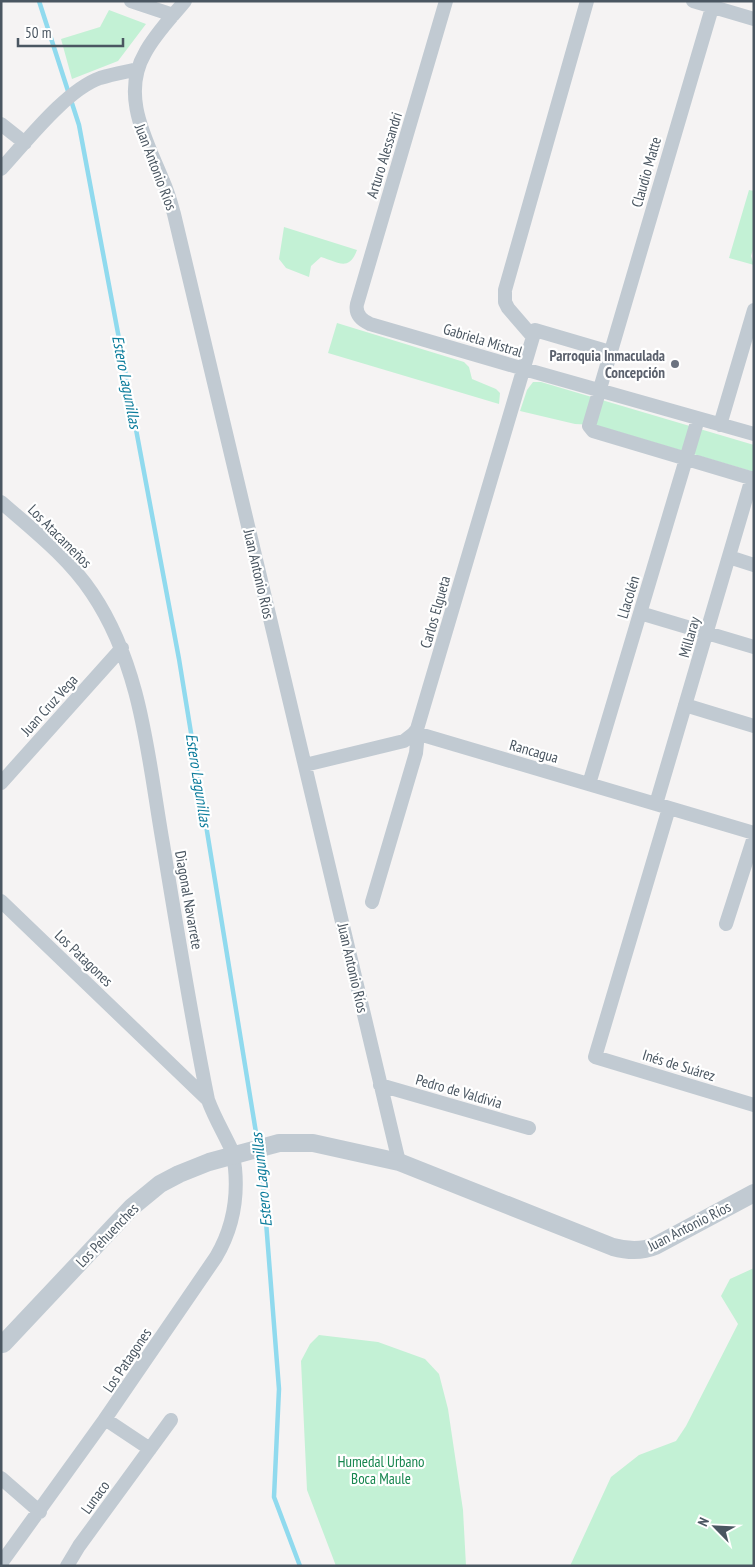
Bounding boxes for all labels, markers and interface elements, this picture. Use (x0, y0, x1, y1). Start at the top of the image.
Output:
scale bar (18, 15, 122, 47)
text: 50 m (25, 23, 51, 42)
street label: Arturo Alessandri (362, 110, 406, 200)
street label: Juan Antonio Ríos (130, 120, 181, 213)
street label: Claudio Matte (627, 135, 665, 209)
street label: Gabriela Mistral (441, 319, 525, 361)
water label: Estero Lagunillas (108, 334, 146, 432)
place label: Parroquia Inmaculada Concepción (549, 346, 665, 382)
marker: Parroquia Inmaculada Concepción (669, 358, 681, 370)
street label: Los Atacameños (24, 500, 96, 572)
street label: Juan Antonio Ríos (239, 526, 279, 621)
street label: Llacolén (613, 573, 643, 621)
street label: Carlos Elgueta (416, 574, 454, 650)
street label: Millaray (674, 614, 704, 660)
street label: Juan Cruz Vega (16, 670, 81, 740)
water label: Estero Lagunillas (182, 732, 216, 830)
street label: Rancagua (507, 735, 561, 767)
street label: Diagonal Navarrete (171, 849, 207, 951)
street label: Juan Antonio Ríos (333, 920, 373, 1015)
street label: Los Patagones (51, 926, 117, 990)
street label: Inés de Suárez (640, 1045, 718, 1085)
street label: Pedro de Valdivia (414, 1070, 504, 1112)
water label: Estero Lagunillas (246, 1130, 276, 1228)
street label: Juan Antonio Ríos (643, 1197, 734, 1256)
street label: Los Pehuenches (72, 1199, 142, 1271)
street label: Los Patagones (99, 1324, 155, 1396)
park label: Humedal Urbano Boca Maule (337, 1452, 425, 1488)
street label: Lunaco (77, 1477, 113, 1517)
north arrow (690, 1502, 740, 1552)
text: N (693, 1515, 713, 1529)

